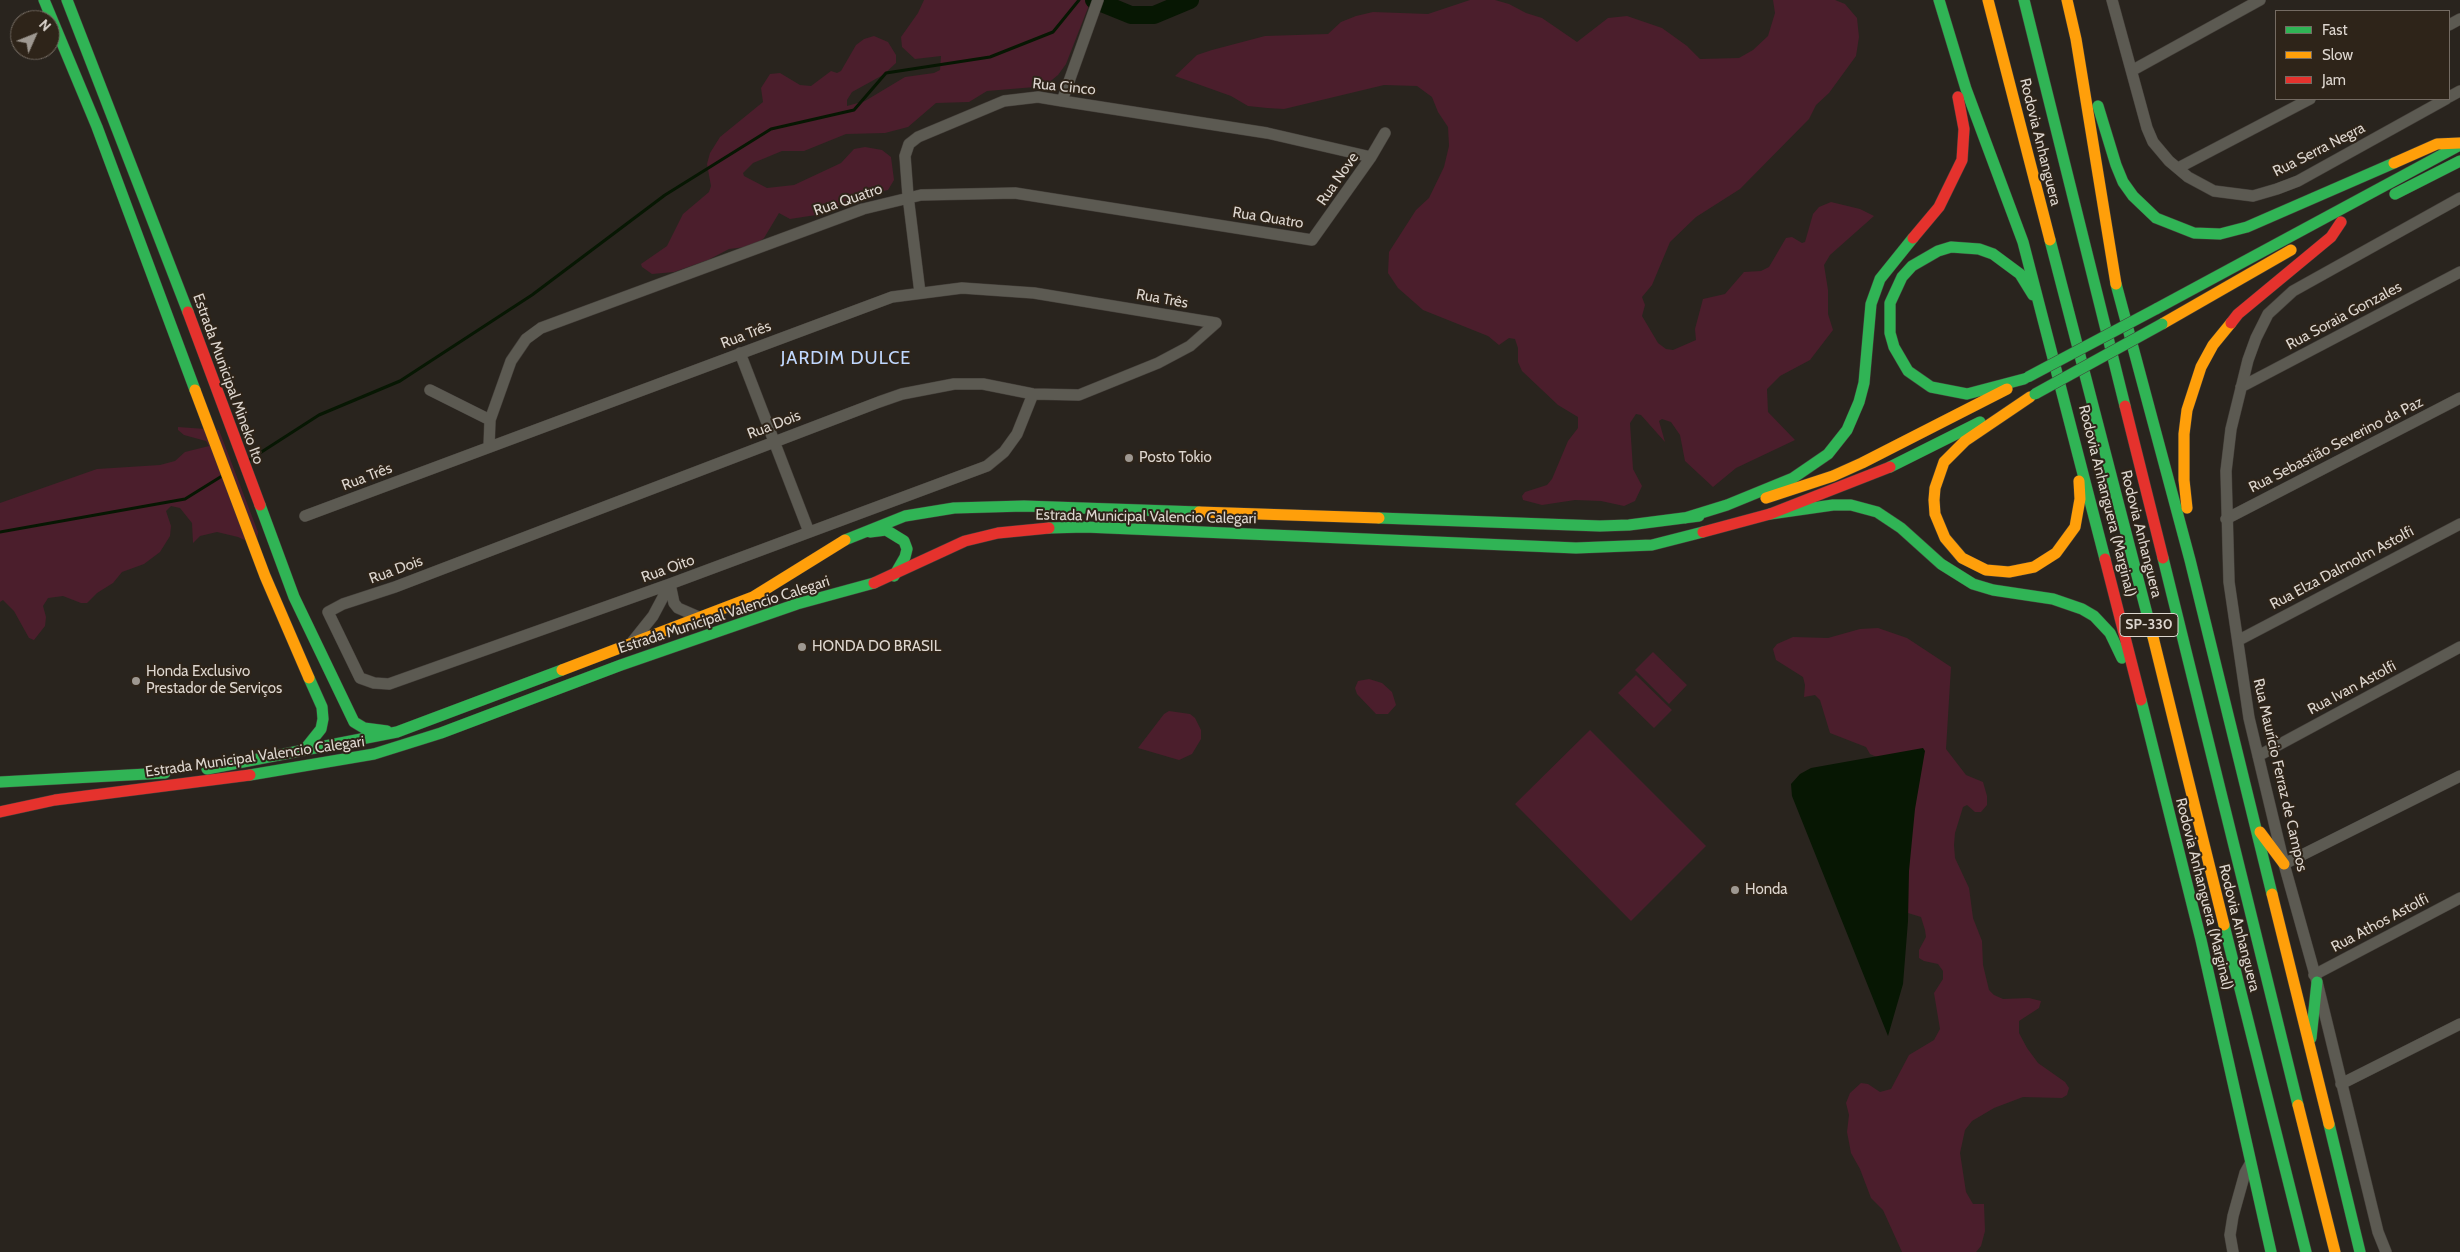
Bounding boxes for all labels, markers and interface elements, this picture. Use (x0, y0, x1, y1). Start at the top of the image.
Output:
north arrow (10, 10, 60, 60)
legend (2275, 10, 2450, 100)
text: N (35, 15, 55, 35)
text: Fast (2322, 21, 2347, 39)
text: Slow (2322, 46, 2353, 64)
text: Jam (2322, 71, 2346, 89)
street label: Rua Cinco (1031, 75, 1097, 99)
street label: Rodovia Anhanguera (2015, 76, 2065, 208)
street label: Rua Serra Negra (2270, 119, 2368, 181)
street label: Rua Nove (1313, 149, 1363, 209)
street label: Rua Quatro (811, 180, 885, 220)
street label: Rua Quatro (1231, 204, 1305, 232)
street label: Rua Soraia Gonzales (2283, 278, 2405, 354)
street label: Rua Três (1135, 286, 1189, 312)
street label: Estrada Municipal Mineko Ito (189, 291, 267, 467)
street label: Rua Três (718, 317, 774, 353)
district label: JARDIM DULCE (779, 348, 913, 370)
street label: Rua Sebastião Severino da Paz (2246, 393, 2426, 497)
street label: Rodovia Anhanguera (Marginal) (2074, 403, 2140, 599)
street label: Rua Dois (745, 407, 803, 443)
place label: Posto Tokio (1139, 449, 1212, 467)
marker: Posto Tokio (1123, 452, 1135, 464)
street label: Rua Três (339, 459, 395, 495)
street label: Rodovia Anhanguera (2116, 468, 2166, 600)
street label: Estrada Municipal Valencio Calegari (1035, 506, 1257, 528)
street label: Rua Elza Dalmolm Astolfi (2267, 522, 2417, 614)
street label: Rua Oito (639, 551, 697, 587)
street label: Rua Dois (367, 552, 425, 588)
street label: Estrada Municipal Valencio Calegari (616, 572, 832, 658)
road number: SP-330 (2120, 614, 2178, 636)
place label: HONDA DO BRASIL (812, 638, 941, 656)
marker: HONDA DO BRASIL (796, 641, 808, 653)
street label: Rua Ivan Astolfi (2305, 657, 2399, 719)
place label: Honda Exclusivo Prestador de Serviços (146, 663, 282, 698)
marker: Honda Exclusivo Prestador de Serviços (130, 675, 142, 687)
street label: Rua Maurício Ferraz de Campos (2249, 677, 2311, 873)
street label: Estrada Municipal Valencio Calegari (144, 733, 366, 781)
street label: Rodovia Anhanguera (Marginal) (2171, 796, 2237, 992)
street label: Rodovia Anhanguera (2214, 862, 2264, 994)
place label: Honda (1745, 881, 1788, 899)
marker: Honda (1729, 884, 1741, 896)
street label: Rua Athos Astolfi (2328, 890, 2432, 956)

